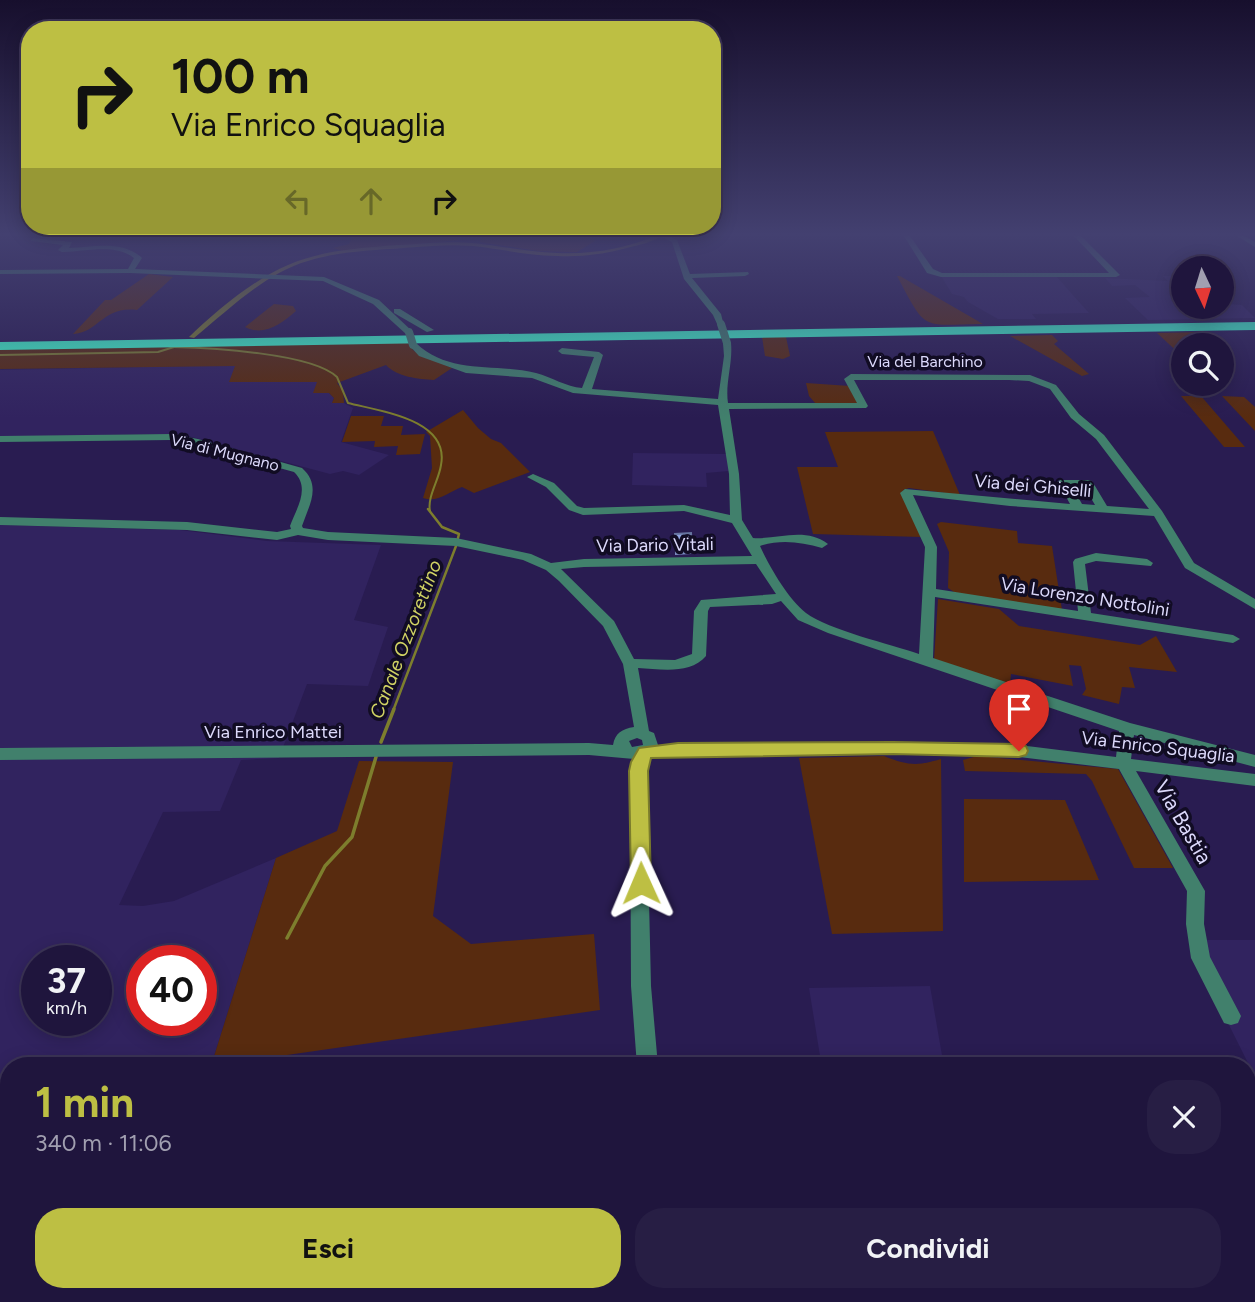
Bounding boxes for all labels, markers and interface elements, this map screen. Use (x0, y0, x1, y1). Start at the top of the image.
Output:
text: 100 m (171, 46, 310, 105)
icon: right (56, 49, 147, 140)
text: Via Enrico Squaglia (171, 106, 446, 144)
icon: left (279, 182, 317, 220)
icon: ahead (352, 182, 390, 220)
icon: right (425, 182, 463, 220)
north arrow (1171, 256, 1234, 318)
map controls (1171, 256, 1234, 396)
button: search (1171, 333, 1234, 396)
street label: Via del Barchino (867, 352, 983, 371)
street label: Via di Mugnano (169, 430, 281, 475)
street label: Via dei Ghiselli (974, 470, 1092, 502)
street label: Via Dario Vitali (596, 533, 714, 557)
water label: Canale Ozzorettino (365, 557, 446, 722)
street label: Via Lorenzo Nottolini (999, 573, 1171, 621)
pin (989, 679, 1049, 751)
icon: arrive (1000, 690, 1038, 728)
street label: Via Enrico Mattei (204, 721, 342, 743)
street label: Via Enrico Squaglia (1080, 727, 1236, 767)
street label: Via Bastia (1150, 776, 1217, 868)
position arrow (604, 846, 678, 920)
speed limit sign: 40 (126, 945, 217, 1036)
text: 37 (47, 960, 86, 1002)
text: km/h (46, 997, 87, 1019)
text: 1 min (35, 1077, 134, 1128)
button: close (1147, 1080, 1221, 1154)
text: 340 m · 11:06 (35, 1129, 172, 1157)
button: Esci (35, 1208, 621, 1288)
button: Condividi (635, 1208, 1221, 1288)

